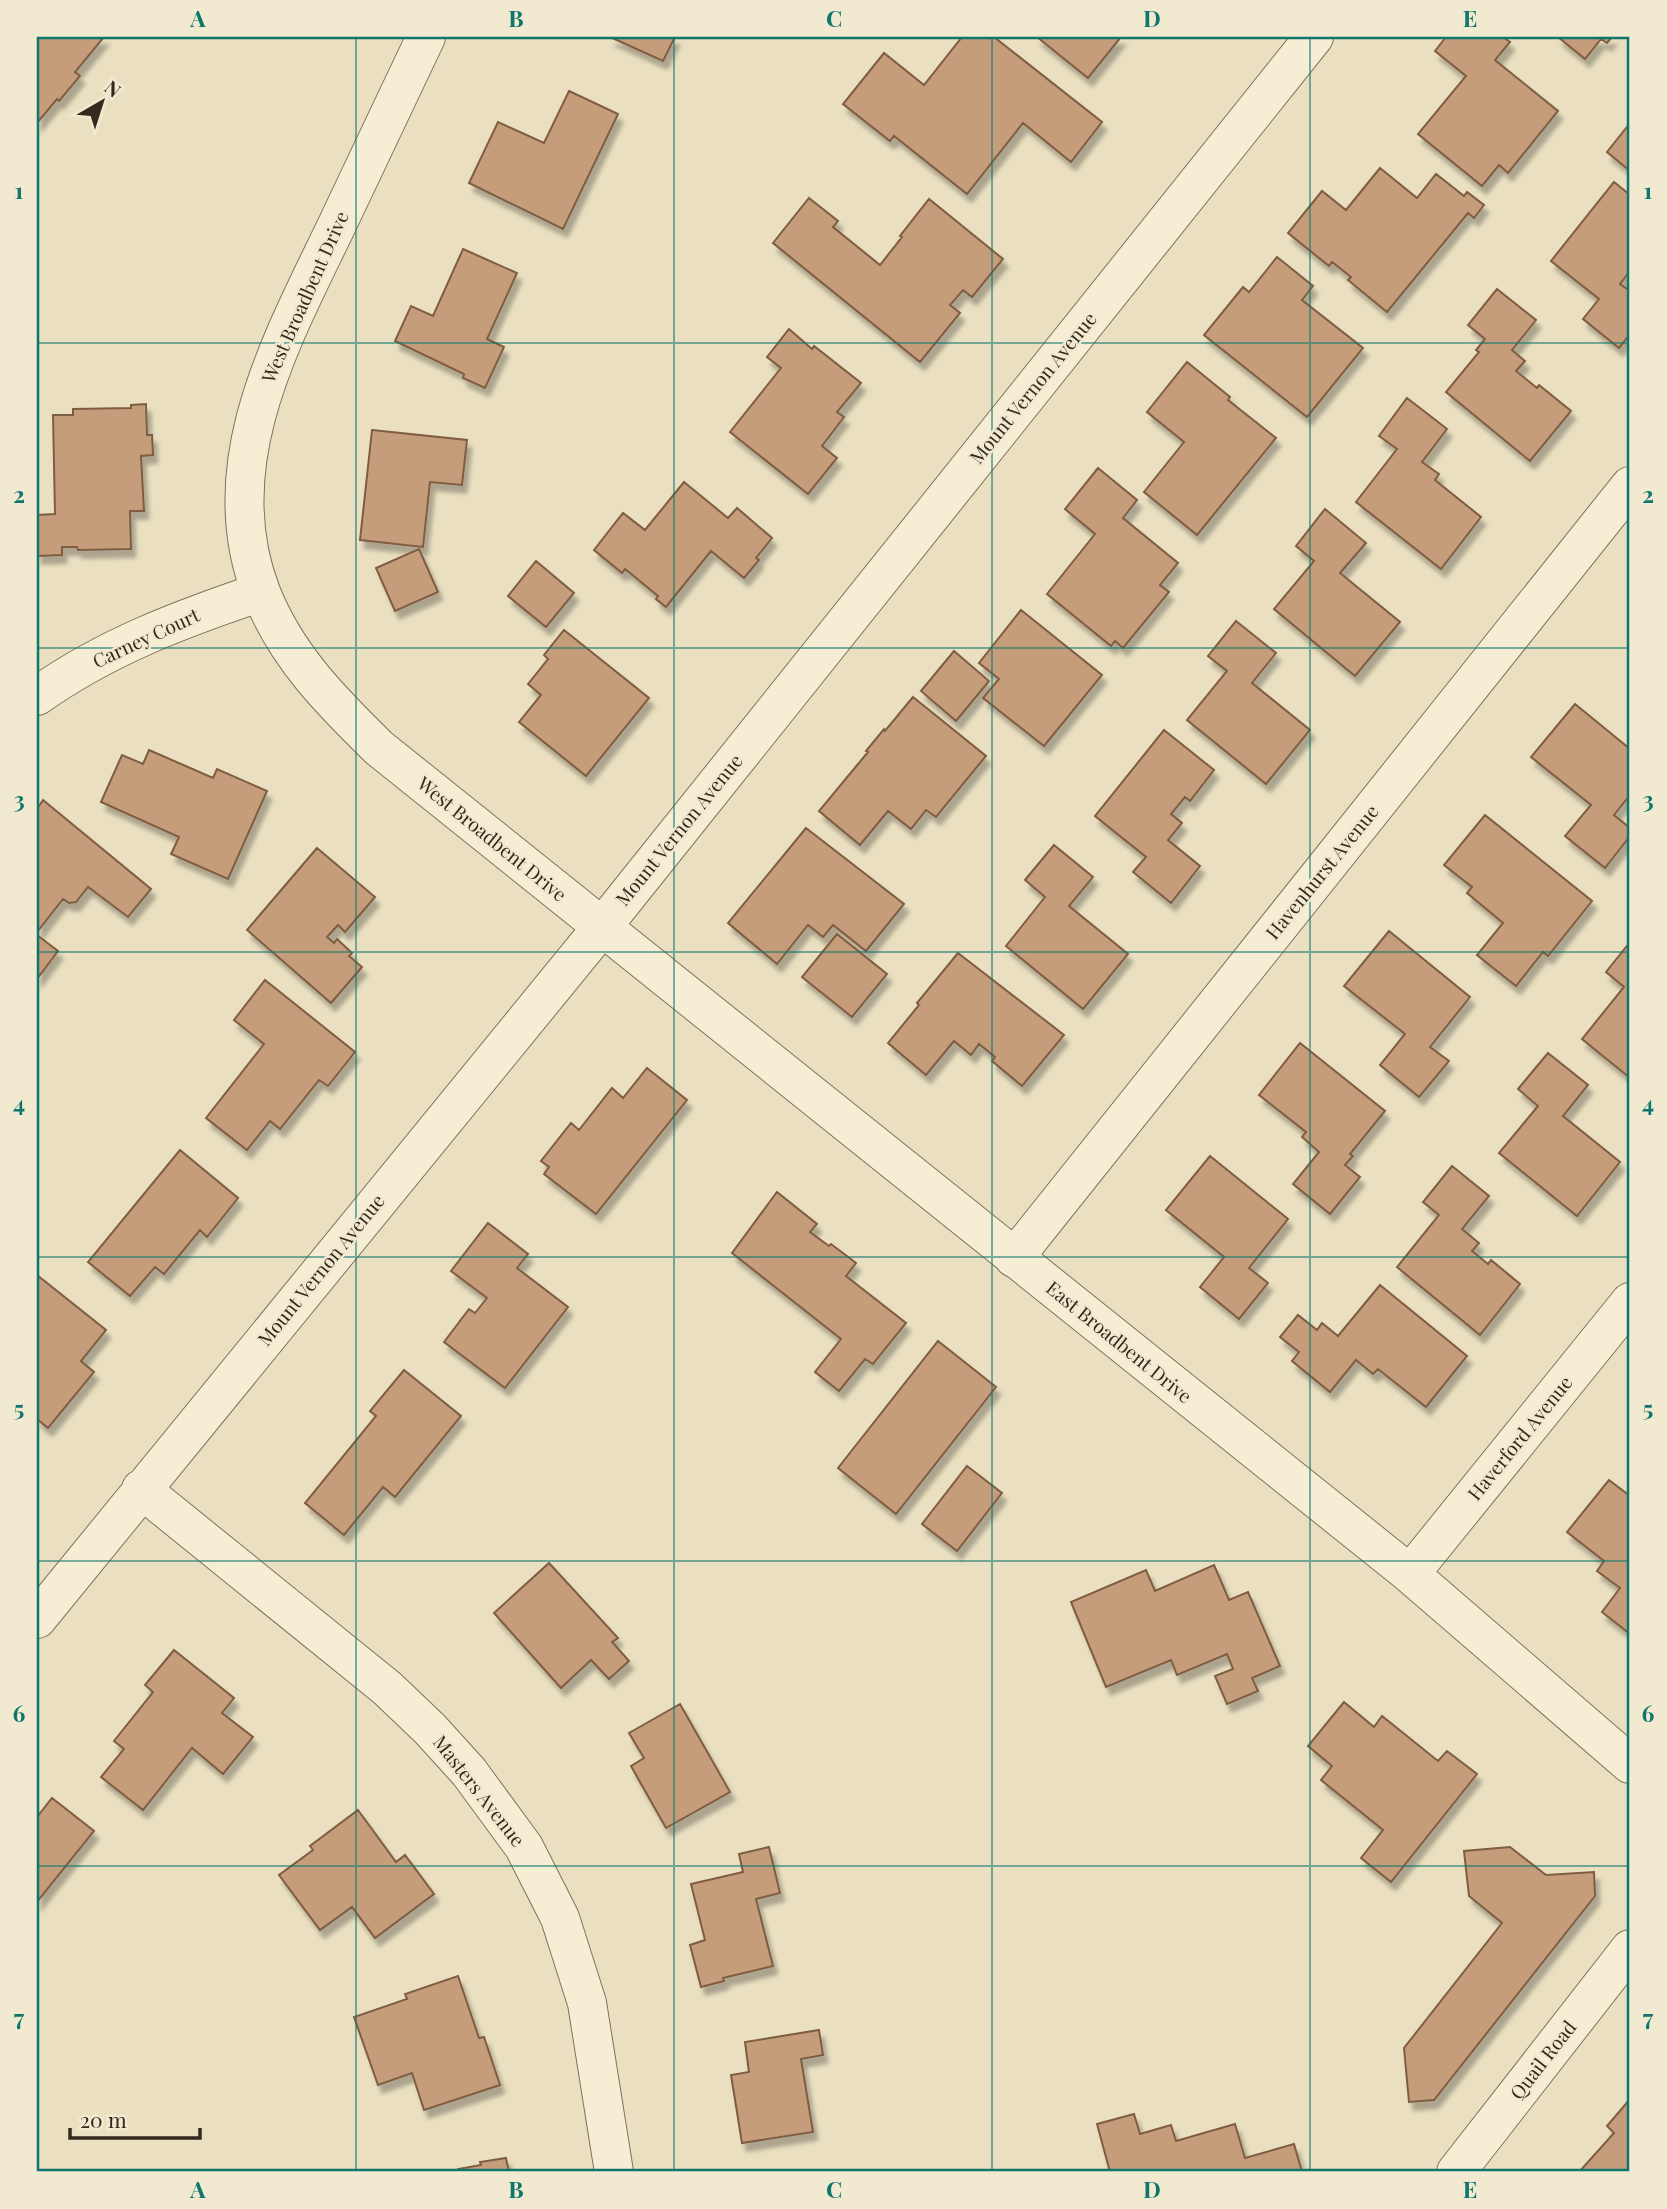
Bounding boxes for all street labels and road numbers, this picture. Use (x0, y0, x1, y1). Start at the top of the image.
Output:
street label: West Broadbent Drive (254, 207, 354, 387)
street label: Mount Vernon Avenue (963, 306, 1102, 469)
street label: Carney Court (88, 601, 204, 673)
street label: Mount Vernon Avenue (609, 748, 748, 911)
street label: West Broadbent Drive (412, 769, 573, 907)
street label: Havenhurst Avenue (1259, 799, 1384, 944)
street label: Mount Vernon Avenue (251, 1188, 390, 1351)
street label: East Broadbent Drive (1041, 1274, 1198, 1408)
street label: Haverford Avenue (1461, 1370, 1577, 1505)
street label: Masters Avenue (428, 1729, 531, 1851)
street label: Quail Road (1503, 2015, 1581, 2104)

